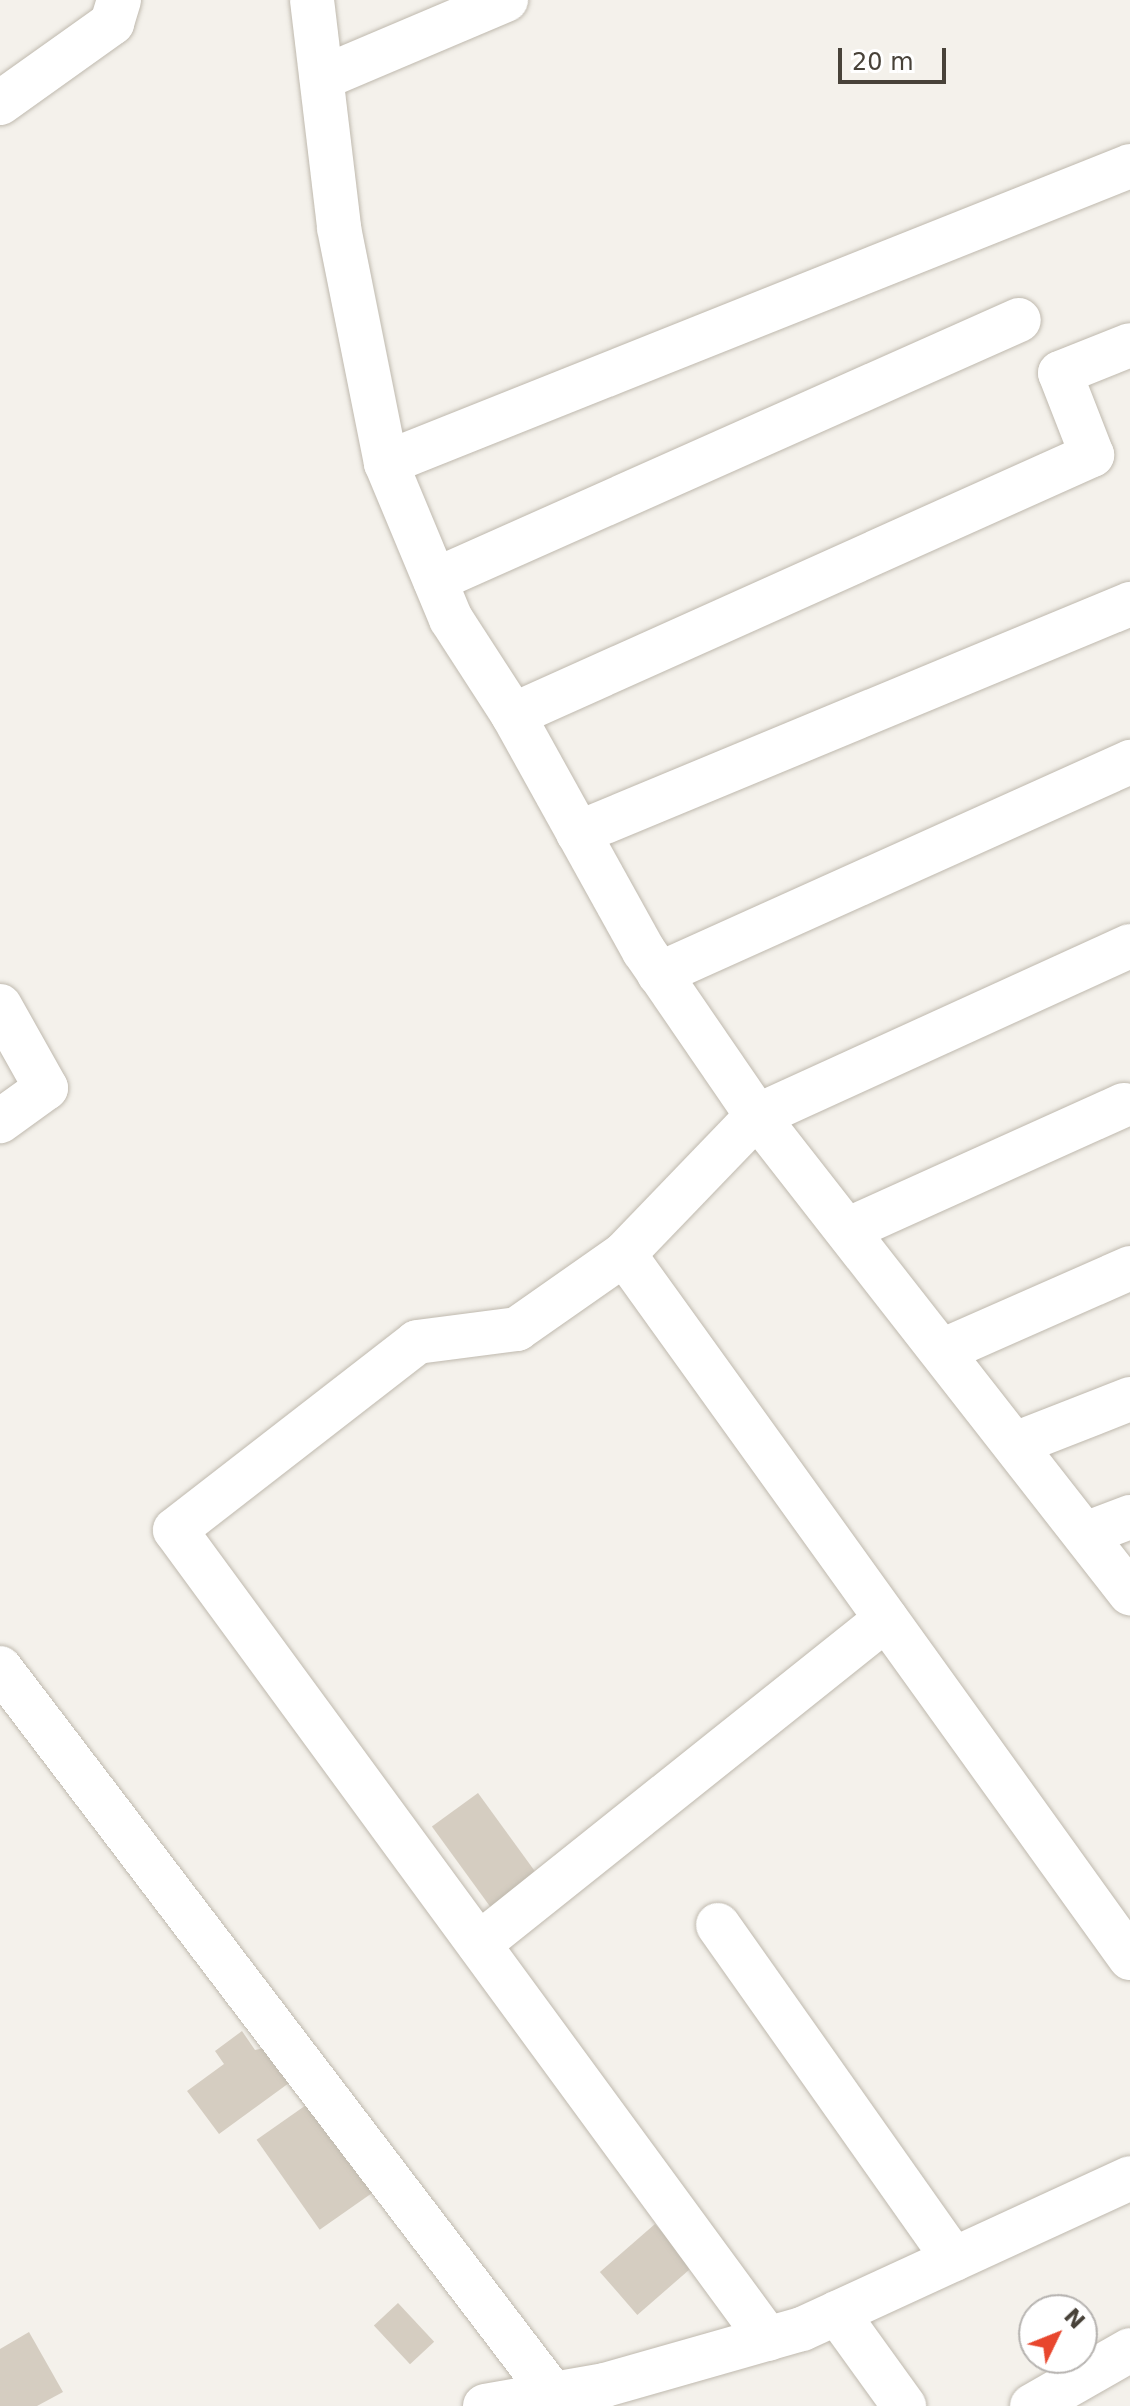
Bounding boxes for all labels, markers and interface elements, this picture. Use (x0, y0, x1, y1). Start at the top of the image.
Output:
scale bar (842, 32, 950, 82)
text: 20 m (852, 48, 914, 76)
north arrow (1018, 2294, 1098, 2374)
text: N (1059, 2303, 1090, 2334)

